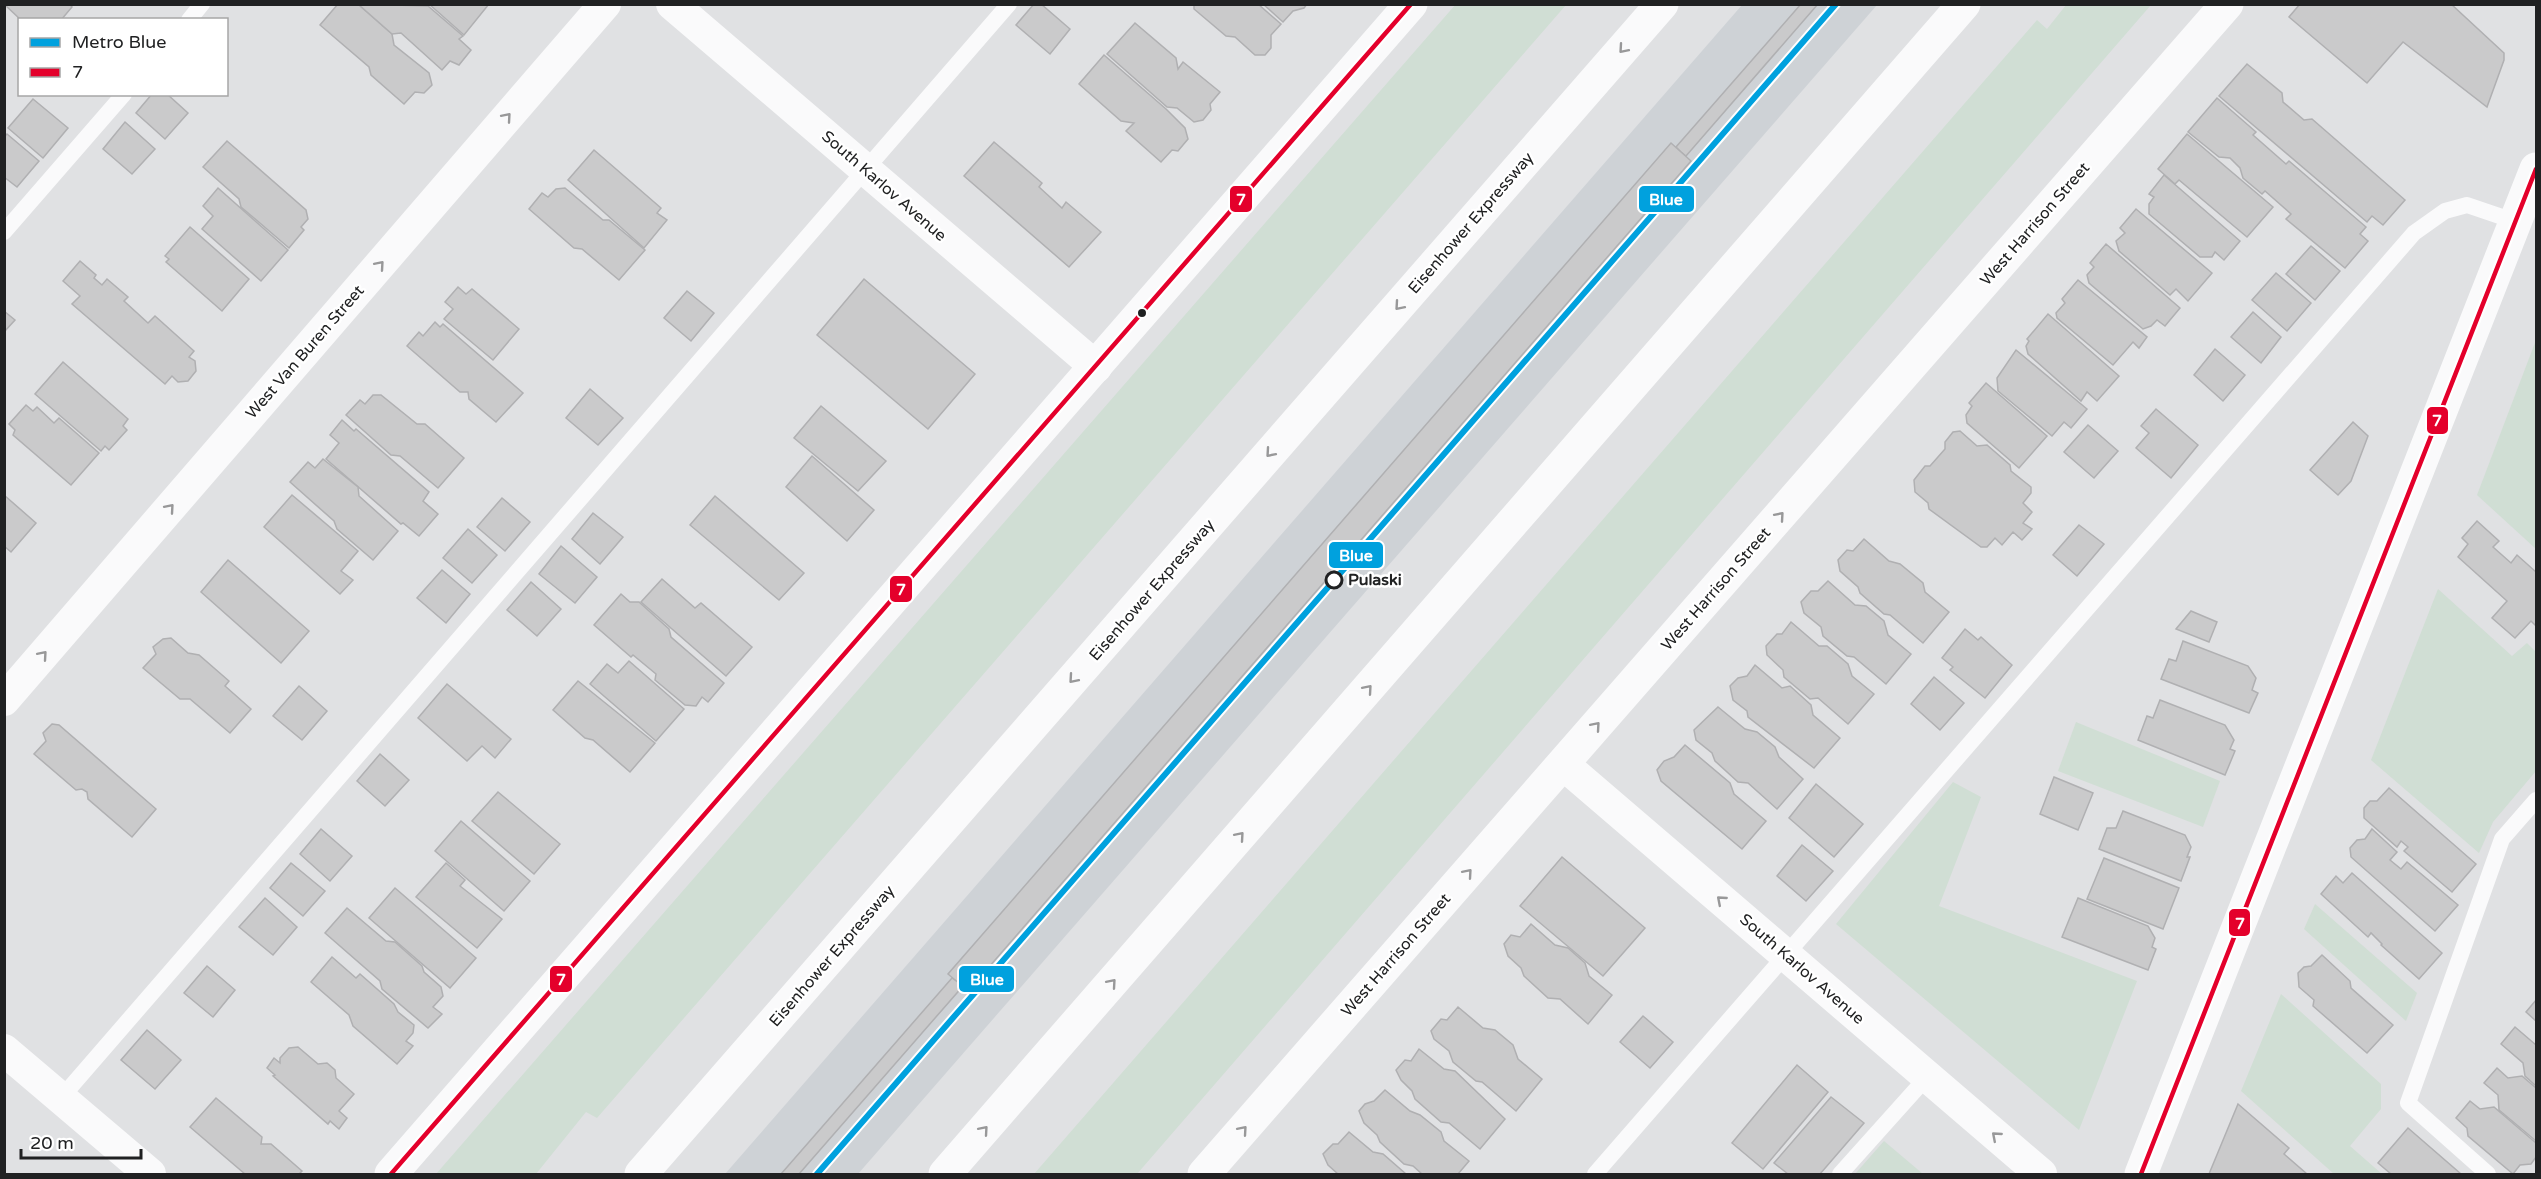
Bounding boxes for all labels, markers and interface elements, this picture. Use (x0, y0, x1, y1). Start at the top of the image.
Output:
legend (18, 18, 228, 96)
text: Metro Blue (72, 31, 166, 53)
one-way arrow (1619, 42, 1630, 53)
text: 7 (72, 61, 83, 83)
one-way arrow (500, 113, 511, 124)
street label: South Karlov Avenue (818, 126, 950, 246)
street label: Eisenhower Expressway (1404, 148, 1538, 298)
street label: West Harrison Street (1976, 158, 2094, 290)
line badge: 7 (1229, 185, 1253, 213)
line badge: Blue (1638, 185, 1695, 213)
text: 7 (1236, 190, 1246, 210)
text: Blue (1649, 190, 1683, 210)
one-way arrow (373, 261, 384, 272)
street label: West Van Buren Street (241, 281, 369, 423)
one-way arrow (1395, 299, 1406, 310)
unlabelled marker (1136, 307, 1148, 319)
line badge: 7 (2426, 406, 2449, 435)
text: 7 (2432, 411, 2442, 431)
one-way arrow (1266, 446, 1277, 457)
one-way arrow (163, 504, 174, 515)
one-way arrow (1773, 512, 1784, 523)
street label: Eisenhower Expressway (1085, 515, 1219, 665)
street label: West Harrison Street (1657, 523, 1775, 655)
line badge: Blue (1328, 541, 1384, 569)
text: Blue (1339, 546, 1373, 566)
place label: Pulaski (1348, 570, 1402, 590)
marker: Pulaski (1325, 571, 1343, 589)
line badge: 7 (889, 575, 913, 603)
text: 7 (896, 580, 906, 600)
one-way arrow (36, 651, 47, 662)
one-way arrow (1069, 672, 1080, 683)
one-way arrow (1361, 685, 1372, 696)
one-way arrow (1589, 722, 1600, 733)
one-way arrow (1233, 832, 1244, 843)
one-way arrow (1461, 869, 1472, 880)
street label: Eisenhower Expressway (765, 881, 899, 1031)
street label: West Harrison Street (1337, 889, 1455, 1021)
one-way arrow (1717, 896, 1728, 907)
line badge: 7 (2228, 908, 2251, 937)
street label: South Karlov Avenue (1736, 909, 1868, 1029)
text: 7 (2235, 914, 2245, 934)
line badge: 7 (549, 965, 573, 993)
line badge: Blue (958, 965, 1015, 993)
text: 7 (556, 970, 566, 990)
text: Blue (970, 970, 1004, 990)
one-way arrow (1105, 979, 1116, 990)
scale bar (21, 1122, 141, 1160)
one-way arrow (977, 1126, 988, 1137)
one-way arrow (1236, 1127, 1247, 1137)
text: 20 m (30, 1132, 74, 1154)
one-way arrow (1992, 1133, 2003, 1144)

